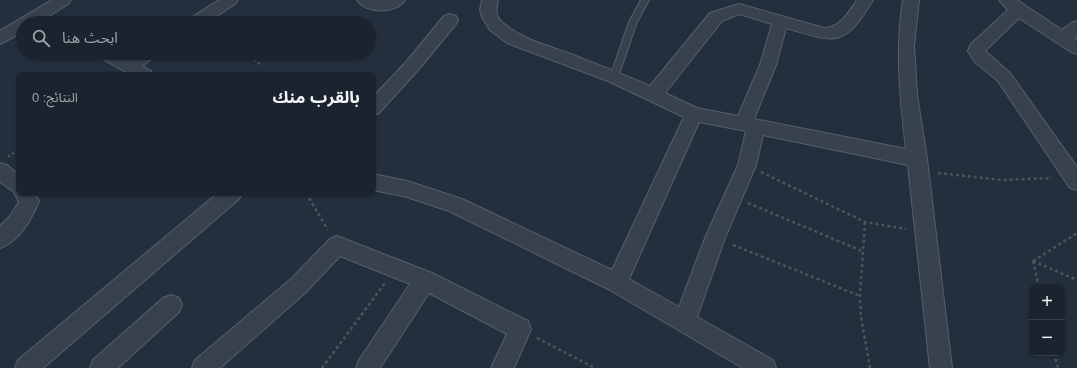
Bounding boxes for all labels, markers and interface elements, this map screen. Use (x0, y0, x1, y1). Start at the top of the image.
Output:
search box (16, 16, 376, 60)
icon: search (30, 27, 52, 49)
text: ابحث هنا (62, 29, 118, 46)
text: بالقرب منك (272, 88, 360, 107)
text: النتائج: 0 (32, 90, 78, 105)
map controls (1029, 284, 1065, 356)
button: + (1029, 284, 1065, 320)
button: − (1029, 320, 1065, 356)

